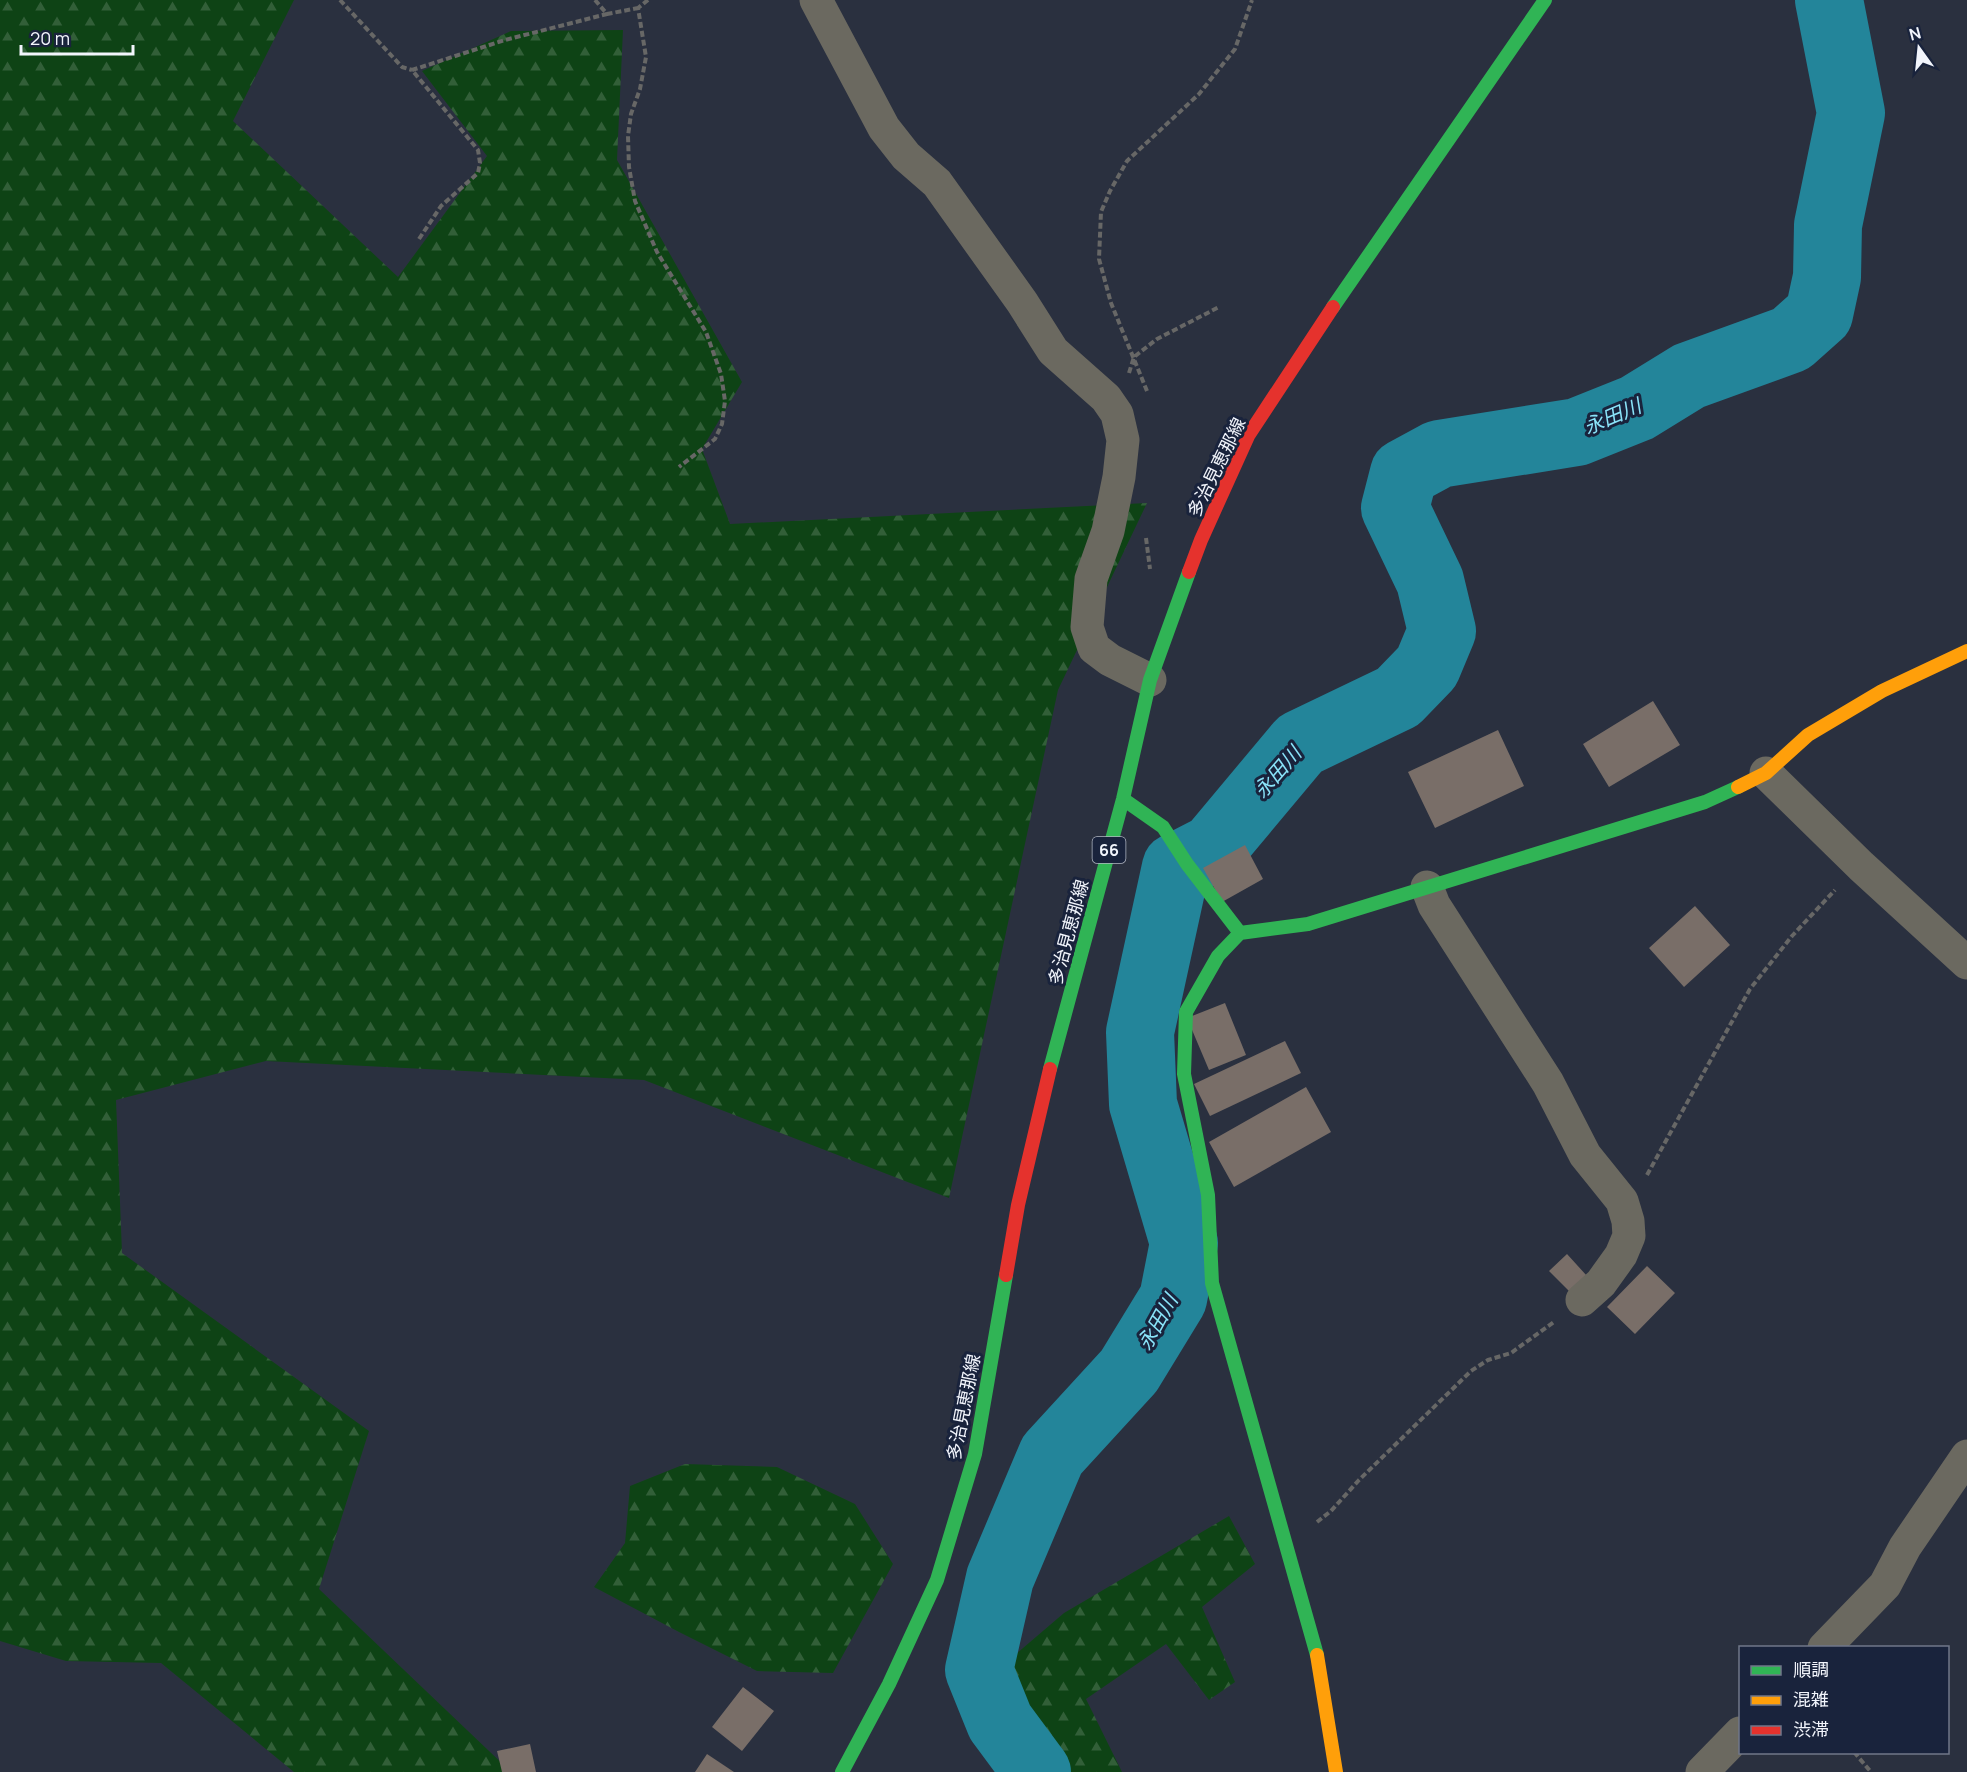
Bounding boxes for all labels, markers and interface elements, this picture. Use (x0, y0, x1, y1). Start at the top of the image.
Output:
scale bar (21, 18, 134, 56)
north arrow (1889, 18, 1949, 78)
text: N (1907, 21, 1924, 46)
text: 20 m (30, 26, 70, 50)
water label: 永田川 (1579, 391, 1647, 440)
street label: 多治見恵那線 (1182, 413, 1250, 521)
water label: 永田川 (1247, 739, 1308, 803)
road number: 66 (1092, 837, 1126, 863)
street label: 多治見恵那線 (1042, 877, 1094, 987)
water label: 永田川 (1131, 1287, 1184, 1355)
street label: 多治見恵那線 (941, 1352, 985, 1462)
legend (1739, 1646, 1949, 1754)
text: 順調 (1793, 1657, 1829, 1681)
text: 混雑 (1793, 1687, 1829, 1711)
text: 渋滞 (1793, 1717, 1829, 1741)

